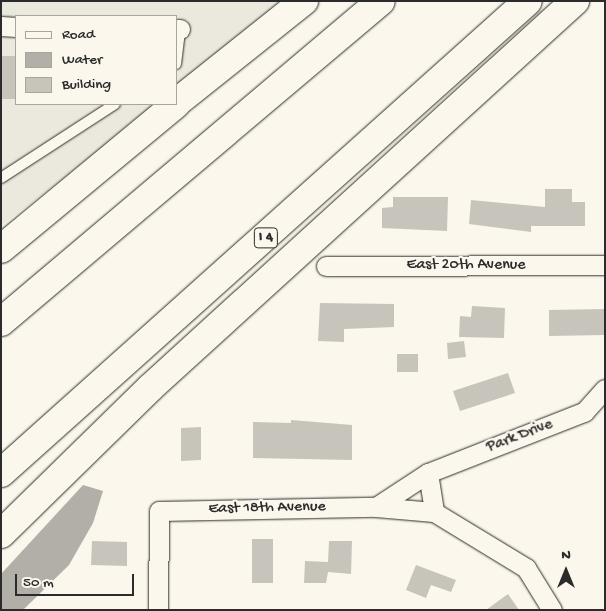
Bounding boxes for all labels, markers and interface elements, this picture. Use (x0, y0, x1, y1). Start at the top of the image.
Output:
legend (15, 15, 178, 105)
text: Road (62, 26, 95, 44)
text: Water (62, 51, 102, 69)
text: Building (62, 76, 111, 94)
road number: I 4 (254, 226, 278, 250)
street label: East 20th Avenue (406, 256, 526, 276)
street label: Park Drive (484, 416, 556, 458)
street label: East 18th Avenue (208, 498, 326, 520)
north arrow (541, 546, 591, 596)
text: N (561, 547, 571, 564)
scale bar (18, 564, 136, 596)
text: 50 m (23, 574, 54, 592)

